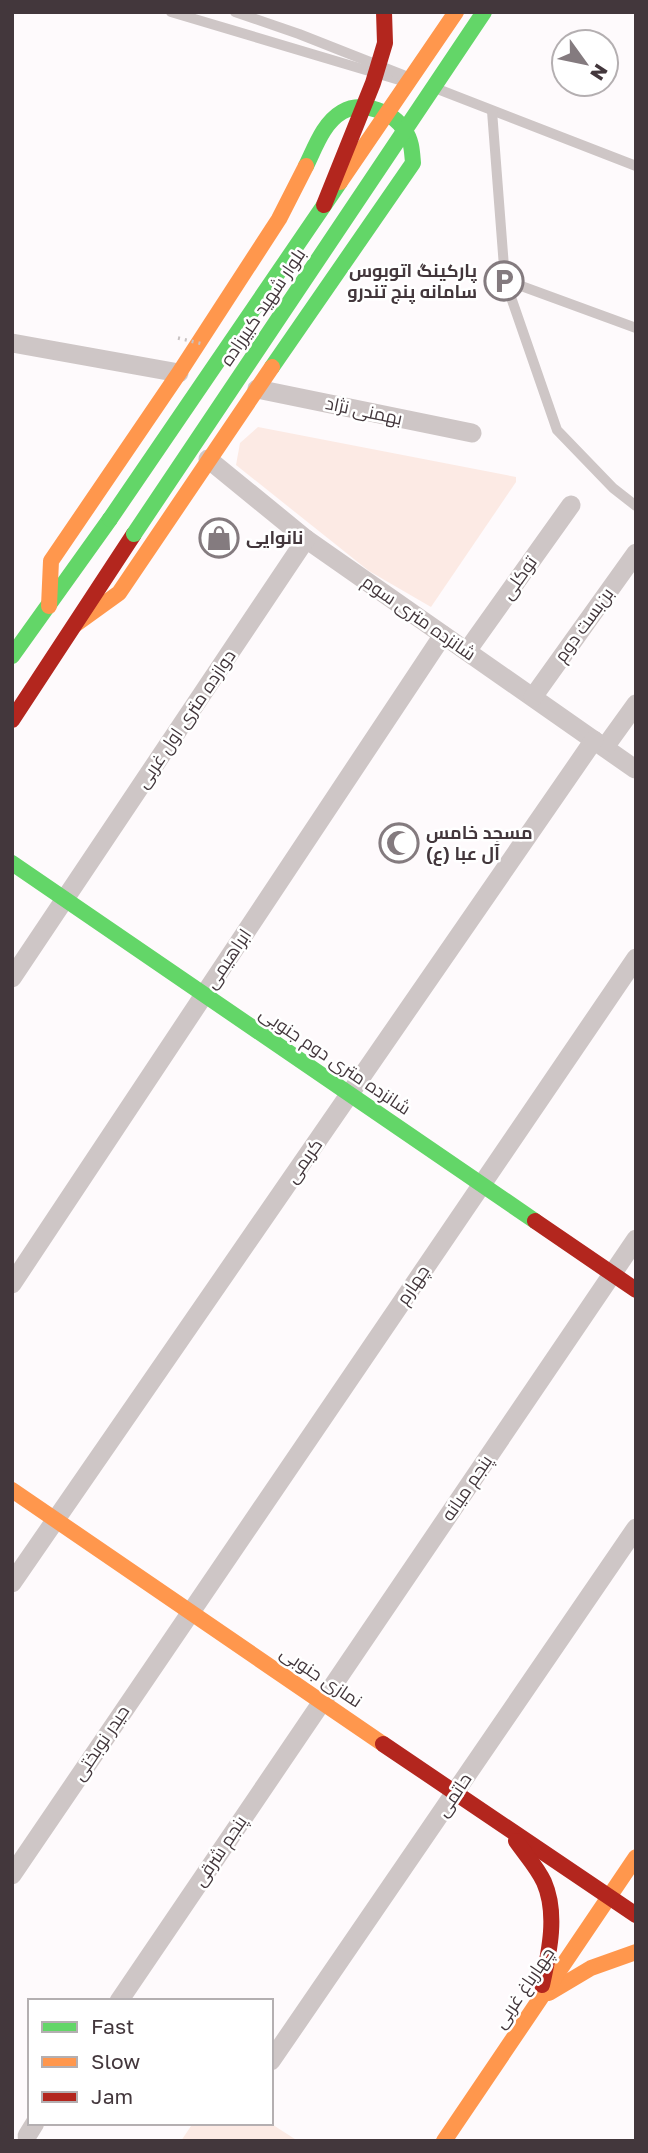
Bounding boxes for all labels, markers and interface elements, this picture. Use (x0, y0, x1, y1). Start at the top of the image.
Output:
north arrow (550, 28, 620, 98)
text: N (586, 60, 613, 85)
street label: بلوار شهید کبیرزاده (215, 243, 310, 370)
place label: پارکینگ اتوبوس سامانه پنج تندرو (347, 259, 477, 304)
parking icon: پارکینگ اتوبوس سامانه پنج تندرو (483, 260, 525, 302)
street label: بهمنی نژاد (323, 391, 405, 430)
shop icon: نانوایی (198, 517, 240, 559)
place label: نانوایی (246, 526, 303, 549)
street label: توکلی (495, 551, 542, 604)
street label: شانزده متری سوم (357, 570, 481, 666)
street label: بن‌بست دوم (549, 583, 619, 667)
street label: دوازده متری اول غربی (131, 645, 241, 793)
place label: مسجد خامس آل عبا (ع) (426, 821, 533, 866)
mosque icon: مسجد خامس آل عبا (ع) (378, 822, 420, 864)
street label: ابراهیمی (199, 924, 256, 993)
street label: شانزده متری دوم جنوبی (255, 1001, 415, 1121)
street label: کریمی (280, 1134, 327, 1188)
street label: چهارم (391, 1260, 435, 1310)
street label: پنجم میانه (436, 1450, 498, 1526)
street label: نمازی جنوبی (276, 1641, 367, 1712)
street label: حیدر نوبختی (67, 1701, 134, 1785)
street label: حاتمی (431, 1768, 477, 1821)
street label: پنجم شرقی (188, 1811, 253, 1891)
street label: چهارباغ غربی (488, 1943, 560, 2033)
legend (28, 1999, 273, 2125)
text: Fast (91, 2013, 134, 2039)
text: Slow (91, 2048, 140, 2074)
text: Jam (91, 2083, 133, 2109)

